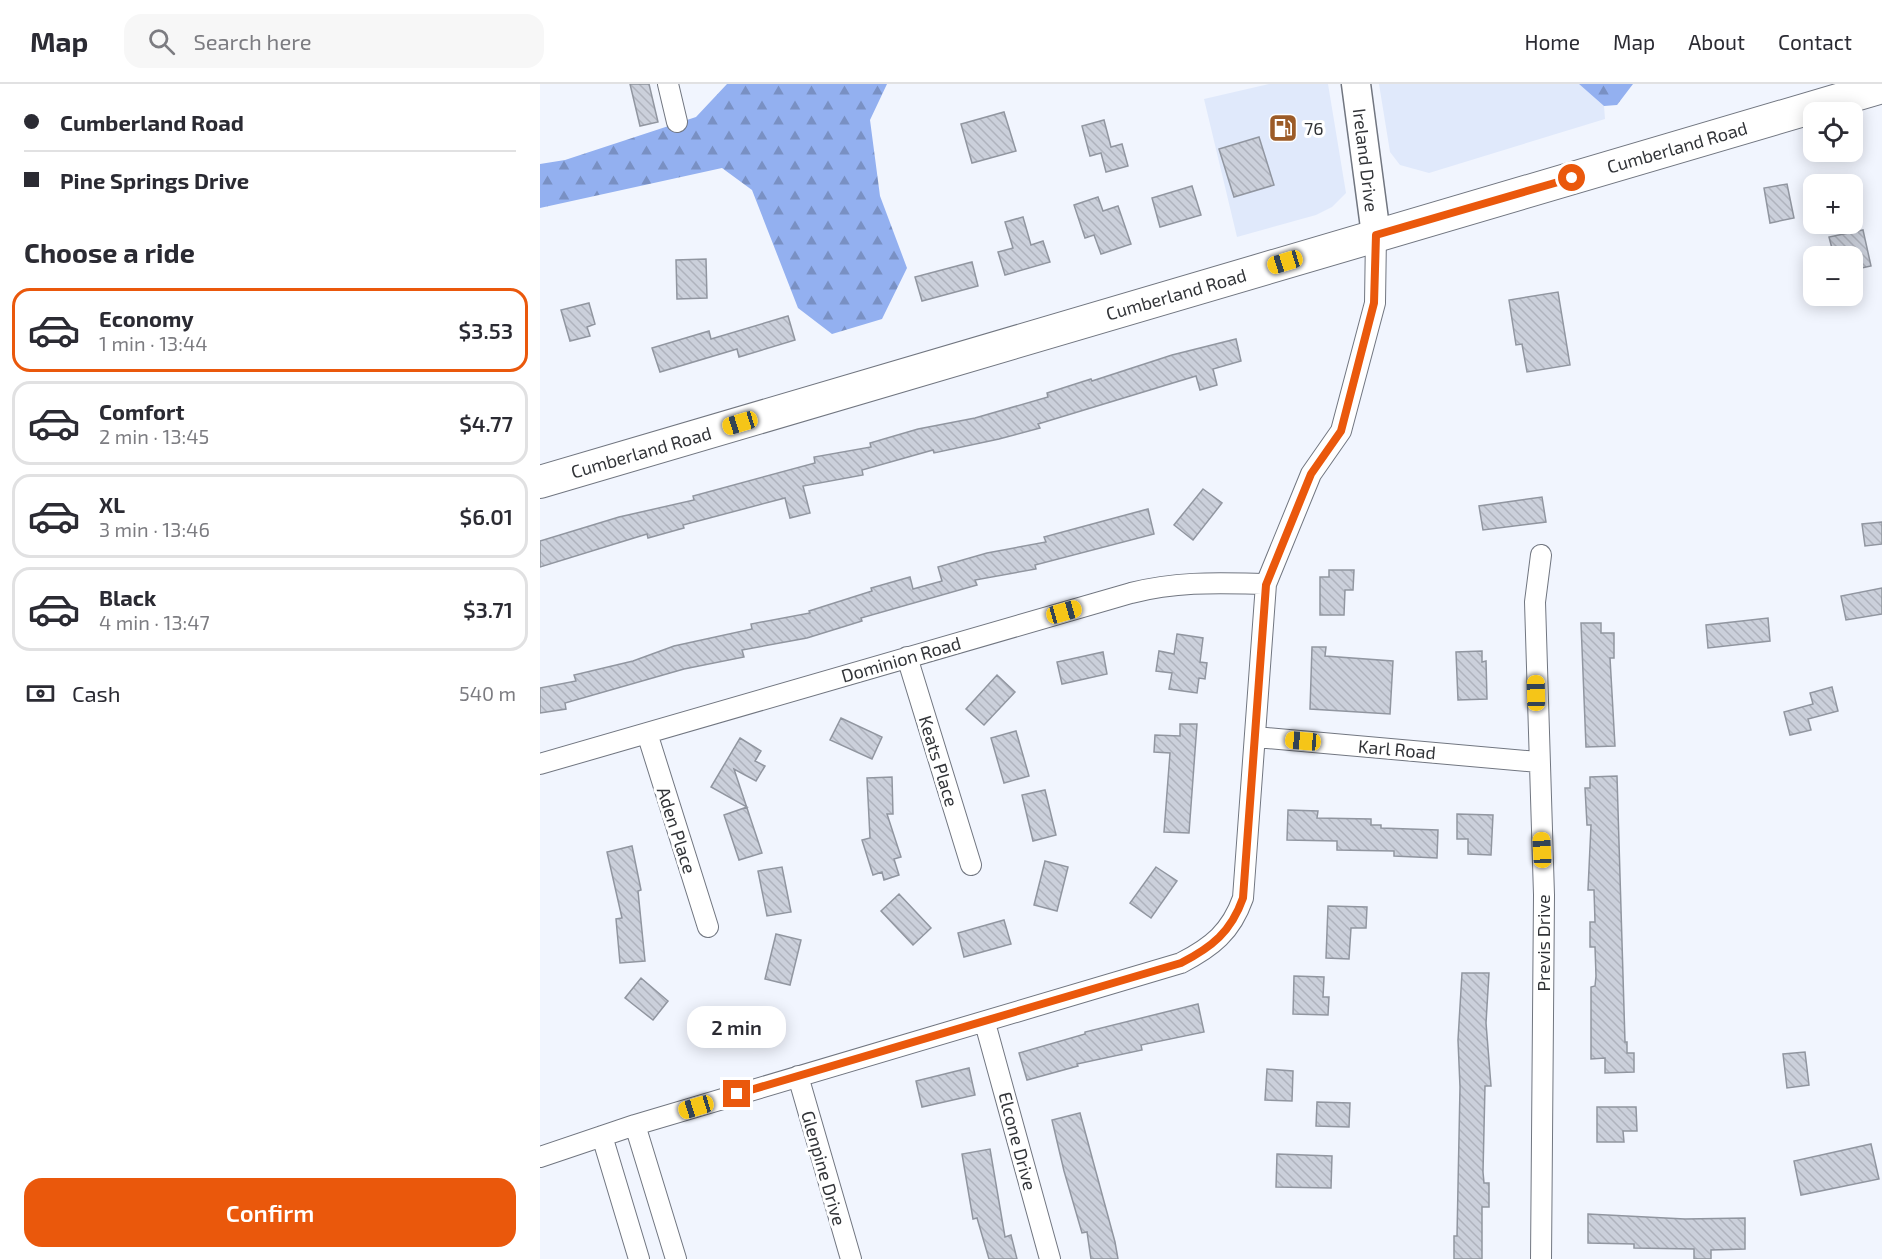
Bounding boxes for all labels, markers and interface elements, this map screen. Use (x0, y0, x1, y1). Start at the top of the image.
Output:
search box (124, 14, 544, 68)
text: Map (30, 24, 88, 58)
icon: search (145, 25, 178, 58)
text: Search here (193, 28, 312, 54)
text: Home (1524, 29, 1580, 54)
text: Map (1613, 29, 1655, 54)
text: About (1688, 29, 1745, 54)
text: Contact (1778, 29, 1852, 54)
map controls (1803, 102, 1863, 306)
button: locate (1803, 102, 1863, 162)
street label: Ireland Drive (1349, 107, 1383, 213)
text: Cumberland Road (60, 109, 244, 135)
fuel station icon: 76 (1267, 112, 1299, 144)
street label: Cumberland Road (1604, 116, 1750, 178)
place label: 76 (1304, 117, 1324, 139)
route start (1558, 164, 1585, 191)
text: Pine Springs Drive (60, 167, 249, 193)
button: + (1803, 174, 1863, 234)
text: Choose a ride (24, 236, 195, 268)
button: − (1803, 246, 1863, 306)
car (1265, 248, 1305, 276)
street label: Cumberland Road (1103, 263, 1249, 325)
icon: car (27, 303, 81, 357)
text: Economy (99, 305, 194, 331)
text: $3.53 (458, 317, 513, 343)
text: 1 min · 13:44 (99, 331, 208, 355)
icon: car (27, 396, 81, 450)
text: Comfort (99, 398, 184, 424)
car (720, 409, 760, 437)
text: $4.77 (459, 410, 513, 436)
street label: Cumberland Road (568, 421, 714, 483)
text: 2 min · 13:45 (99, 424, 209, 448)
icon: car (27, 489, 81, 543)
text: XL (99, 491, 125, 517)
text: $6.01 (460, 503, 513, 529)
text: 3 min · 13:46 (99, 517, 210, 541)
icon: car (27, 582, 81, 636)
text: Black (99, 584, 156, 610)
text: $3.71 (463, 596, 513, 622)
car (1044, 598, 1084, 626)
text: 4 min · 13:47 (99, 610, 210, 634)
street label: Dominion Road (839, 631, 963, 687)
car (1527, 675, 1545, 711)
icon: cash (24, 677, 57, 710)
text: Cash (72, 680, 121, 706)
text: 540 m (459, 681, 516, 705)
street label: Keats Place (915, 713, 963, 809)
car (1284, 730, 1322, 752)
street label: Karl Road (1357, 735, 1437, 763)
street label: Aden Place (653, 784, 701, 876)
car (1532, 832, 1552, 868)
street label: Previs Drive (1532, 894, 1554, 992)
callout: 2 min (688, 1007, 786, 1049)
text: 2 min (711, 1015, 762, 1039)
route end (723, 1080, 750, 1107)
street label: Elcone Drive (994, 1089, 1042, 1193)
car (676, 1093, 716, 1121)
street label: Glenpine Drive (797, 1108, 851, 1228)
button: Confirm (24, 1178, 516, 1247)

